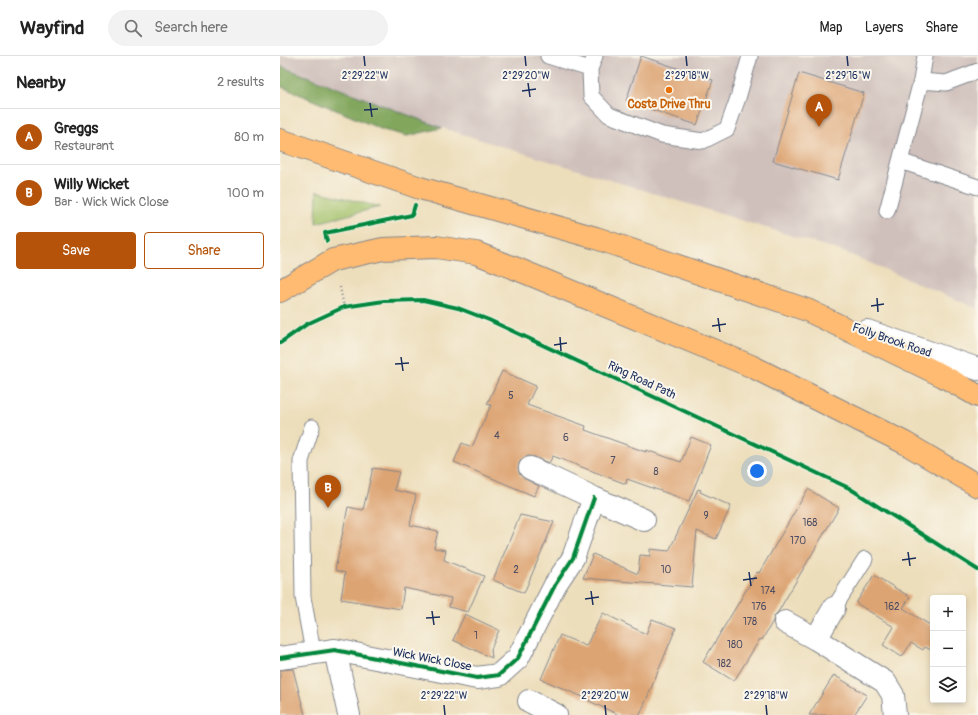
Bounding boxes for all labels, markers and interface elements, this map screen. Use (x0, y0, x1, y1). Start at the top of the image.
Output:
search box (108, 10, 388, 46)
text: Wayfind (20, 16, 84, 40)
icon: search (122, 17, 144, 39)
text: Search here (154, 18, 228, 37)
text: Map (820, 19, 843, 36)
text: Layers (865, 19, 903, 36)
text: Share (925, 19, 958, 36)
text: 2°29'22"W (342, 70, 389, 82)
text: 2°29'20"W (502, 70, 550, 82)
text: 2°29'18"W (665, 70, 710, 82)
text: 2°29'16"W (825, 70, 871, 82)
text: Nearby (16, 72, 65, 93)
text: 2 results (217, 74, 264, 90)
marker: Costa Drive Thru (664, 85, 674, 95)
pin: A (806, 94, 832, 127)
place label: Costa Drive Thru (627, 97, 711, 112)
text: Greggs (54, 119, 98, 138)
text: A (25, 129, 33, 145)
text: 80 m (234, 129, 264, 145)
text: Restaurant (54, 138, 114, 154)
text: Willy Wicket (54, 175, 129, 194)
text: B (25, 185, 33, 201)
text: 100 m (227, 185, 264, 201)
text: Bar · Wick Wick Close (54, 194, 169, 210)
button: Save (16, 232, 136, 269)
button: Share (144, 232, 264, 269)
street label: Folly Brook Road (850, 320, 933, 361)
street label: Ring Road Path (605, 358, 679, 403)
house number: 5 (508, 390, 514, 402)
house number: 4 (494, 430, 500, 442)
house number: 6 (563, 432, 569, 444)
house number: 7 (610, 455, 616, 467)
your location (747, 461, 767, 481)
house number: 8 (653, 466, 659, 478)
pin: B (315, 475, 341, 508)
house number: 9 (703, 510, 709, 522)
house number: 168 (803, 517, 817, 529)
house number: 170 (790, 535, 806, 547)
house number: 2 (513, 564, 519, 576)
house number: 10 (661, 564, 672, 576)
house number: 174 (761, 585, 776, 597)
map controls (930, 595, 966, 703)
button: + (930, 595, 966, 631)
house number: 176 (751, 601, 767, 613)
house number: 162 (884, 601, 900, 613)
house number: 178 (743, 616, 757, 628)
house number: 1 (474, 630, 478, 642)
button: − (930, 631, 966, 667)
house number: 180 (727, 639, 743, 651)
street label: Wick Wick Close (391, 644, 473, 675)
house number: 182 (717, 658, 732, 670)
button: layers (930, 667, 966, 703)
text: 2°29'22"W (421, 690, 468, 702)
text: 2°29'20"W (581, 690, 629, 702)
text: 2°29'18"W (744, 690, 789, 702)

